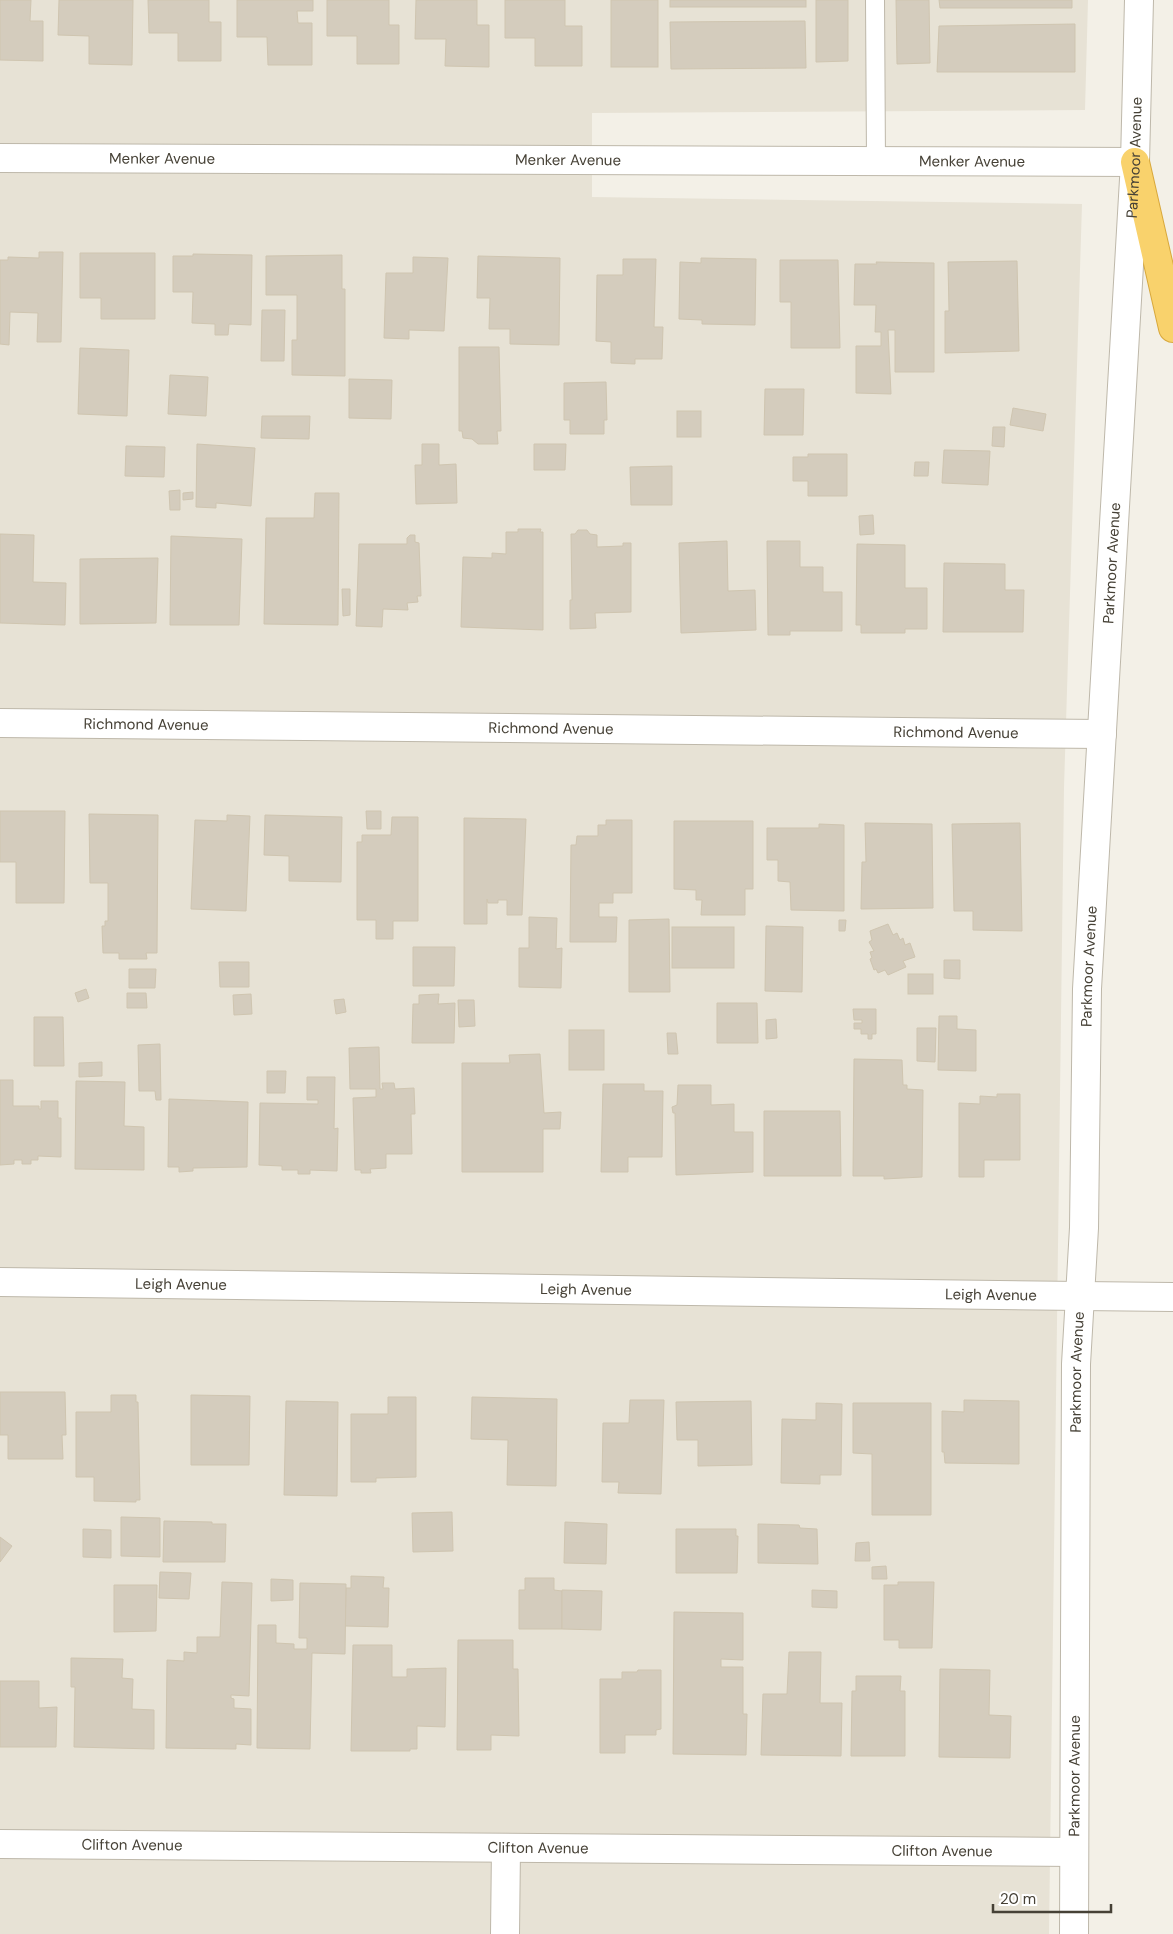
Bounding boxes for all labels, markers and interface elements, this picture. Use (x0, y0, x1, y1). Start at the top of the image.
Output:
street label: Parkmoor Avenue (1122, 97, 1147, 219)
street label: Menker Avenue (109, 148, 215, 169)
street label: Menker Avenue (515, 150, 621, 170)
street label: Menker Avenue (919, 151, 1025, 172)
street label: Parkmoor Avenue (1098, 502, 1125, 624)
street label: Richmond Avenue (83, 714, 209, 735)
street label: Richmond Avenue (488, 718, 614, 739)
street label: Richmond Avenue (893, 722, 1019, 743)
street label: Parkmoor Avenue (1077, 905, 1102, 1027)
street label: Leigh Avenue (135, 1274, 227, 1295)
street label: Leigh Avenue (540, 1279, 632, 1300)
street label: Leigh Avenue (945, 1284, 1037, 1305)
street label: Parkmoor Avenue (1066, 1311, 1089, 1433)
street label: Parkmoor Avenue (1064, 1715, 1085, 1837)
street label: Clifton Avenue (81, 1835, 183, 1855)
street label: Clifton Avenue (487, 1838, 589, 1858)
street label: Clifton Avenue (891, 1841, 993, 1861)
scale bar (993, 1882, 1110, 1914)
text: 20 m (1000, 1889, 1036, 1909)

